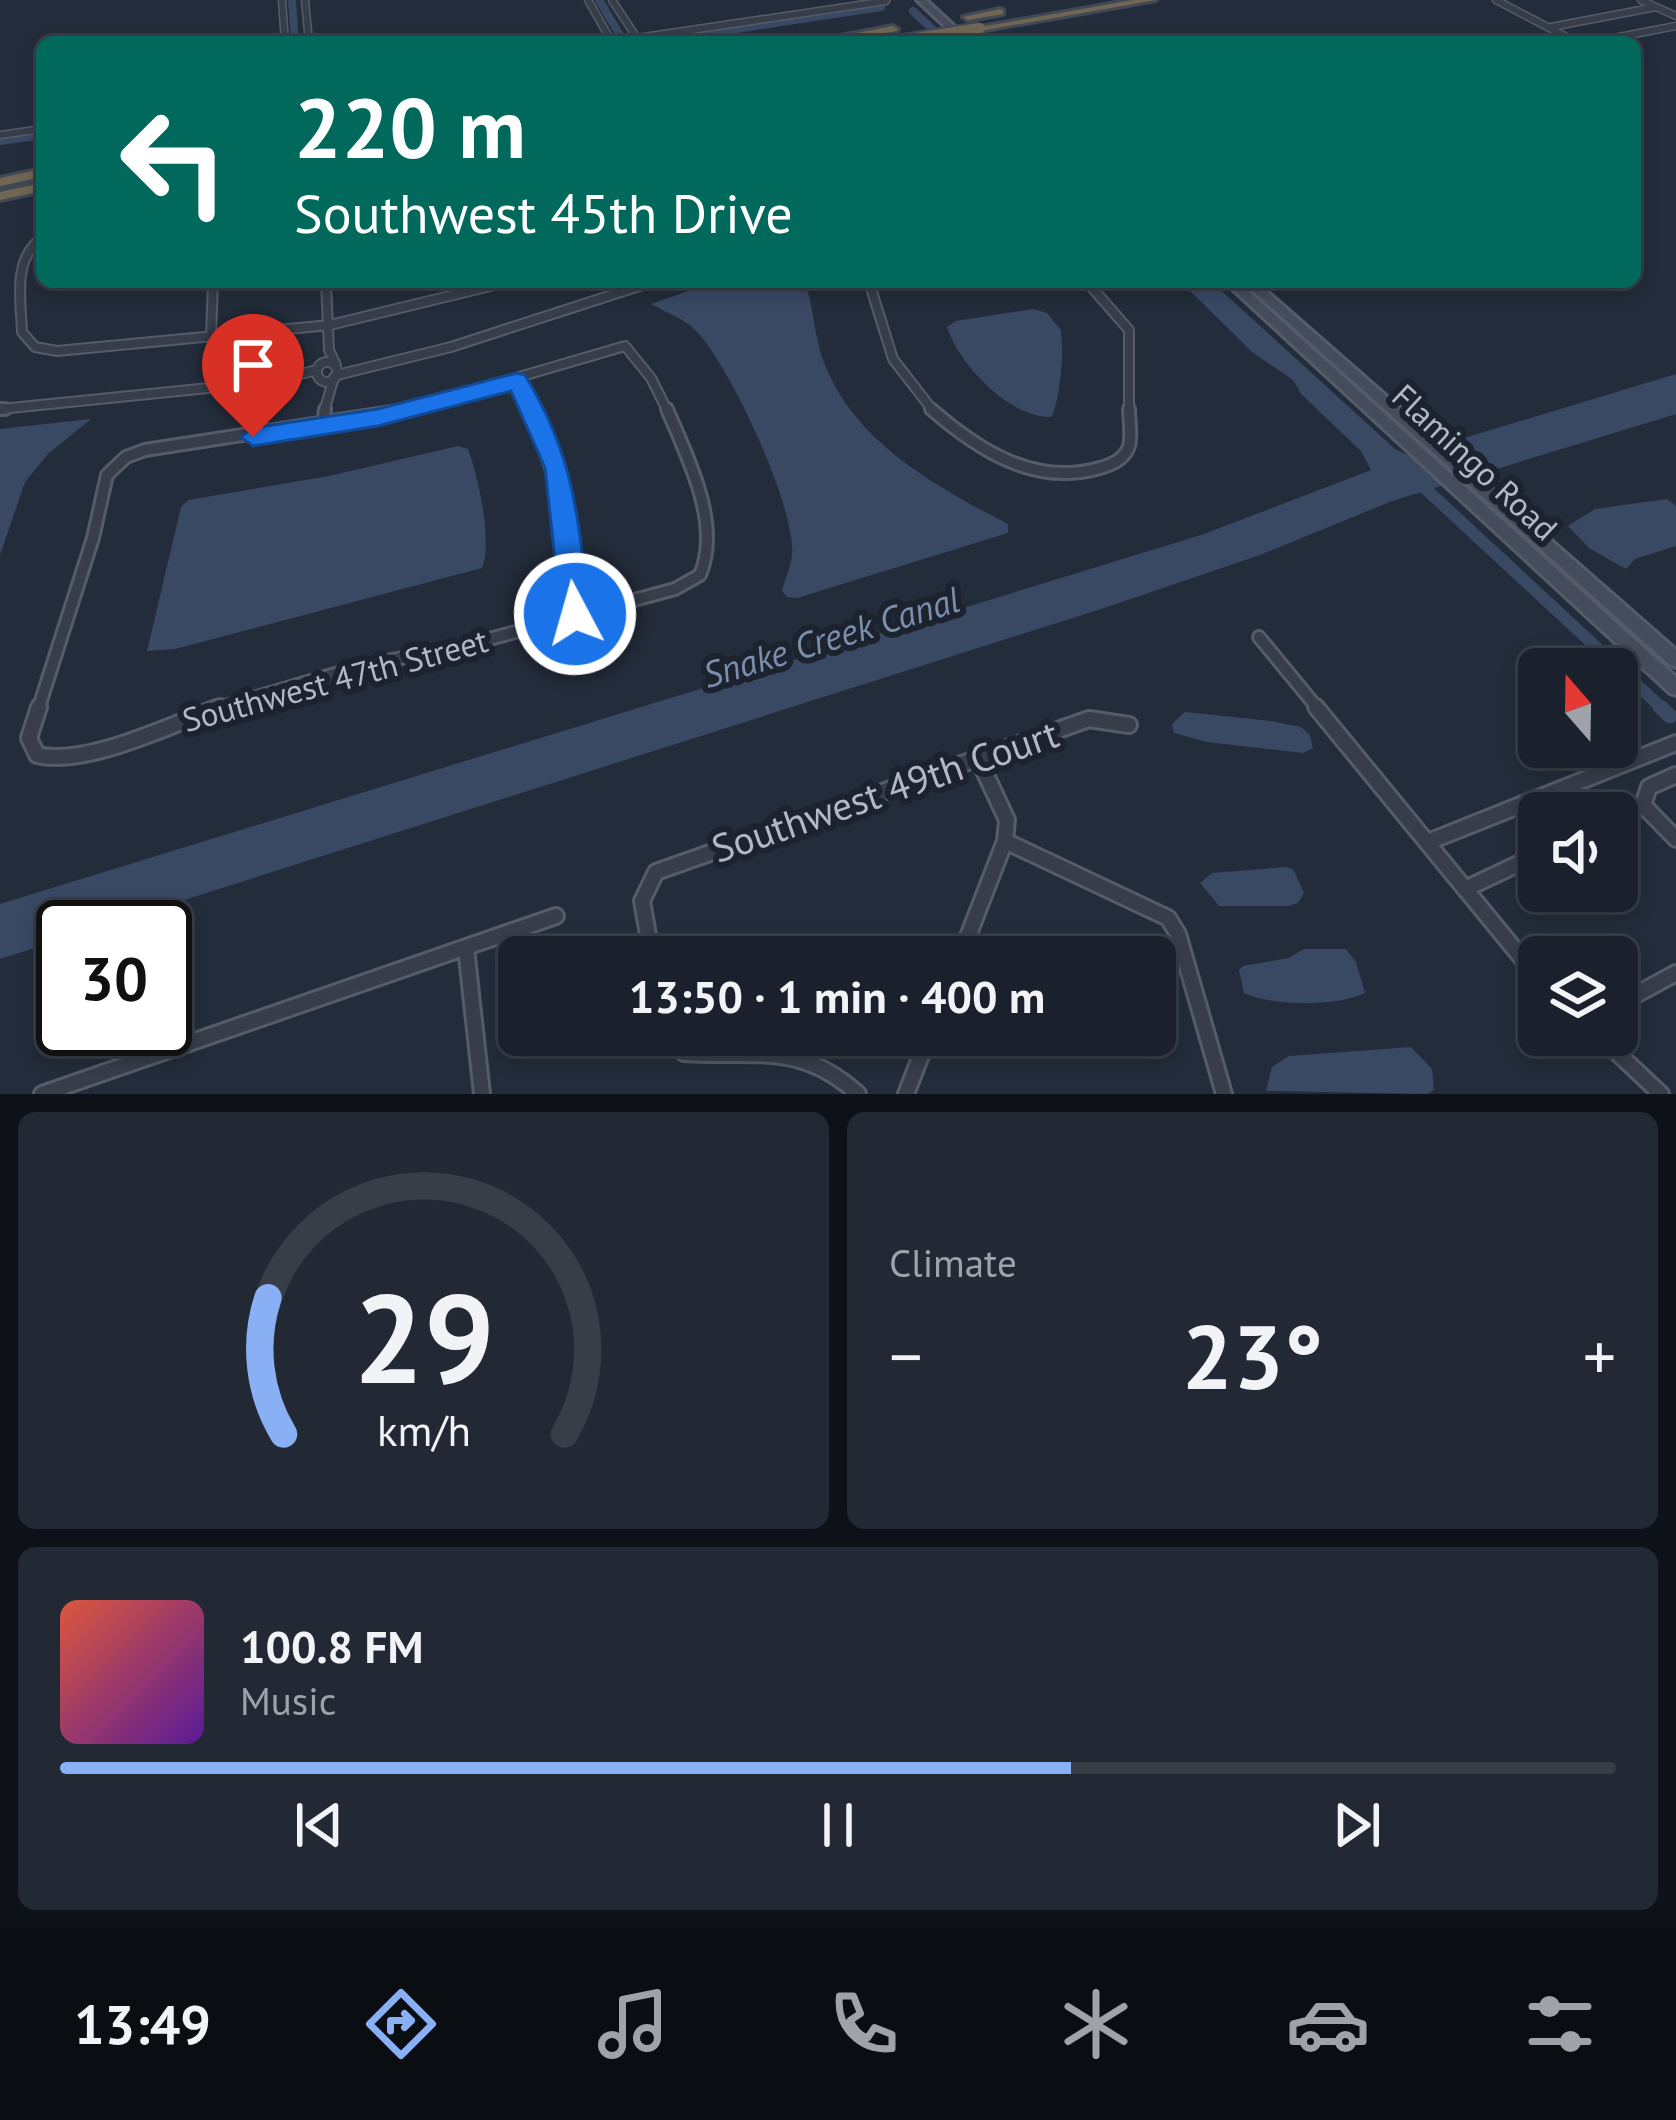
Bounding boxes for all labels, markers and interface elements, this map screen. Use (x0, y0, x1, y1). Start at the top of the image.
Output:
text: 220 m (294, 72, 526, 181)
icon: left (96, 84, 252, 240)
text: Southwest 45th Drive (294, 178, 793, 248)
pin (202, 314, 304, 437)
icon: arrive (220, 332, 286, 398)
street label: Flamingo Road (1384, 374, 1567, 549)
position arrow (512, 551, 638, 677)
water label: Snake Creek Canal (697, 575, 965, 698)
street label: Southwest 47th Street (178, 618, 492, 741)
north arrow (1518, 648, 1638, 768)
map controls (1518, 648, 1638, 1056)
street label: Southwest 49th Court (705, 707, 1065, 874)
button: sound (1518, 792, 1638, 912)
speed limit sign: 30 (36, 900, 192, 1056)
button: layers (1518, 936, 1638, 1056)
text: 13:50 · 1 min · 400 m (629, 967, 1045, 1025)
text: Climate (889, 1237, 1017, 1288)
text: 29 (353, 1256, 494, 1417)
text: 23° (1182, 1297, 1323, 1414)
text: − (889, 1313, 922, 1398)
text: + (1583, 1313, 1616, 1398)
text: km/h (376, 1401, 471, 1457)
text: 100.8 FM (240, 1617, 423, 1675)
text: Music (240, 1675, 336, 1726)
icon: previous (286, 1792, 352, 1858)
icon: pause (805, 1792, 871, 1858)
icon: next (1324, 1792, 1390, 1858)
icon: directions (359, 1982, 443, 2066)
icon: music (591, 1982, 675, 2066)
icon: phone (822, 1982, 906, 2066)
icon: climate (1054, 1982, 1138, 2066)
icon: car (1286, 1982, 1370, 2066)
icon: filters (1518, 1982, 1602, 2066)
text: 13:49 (74, 1989, 211, 2059)

